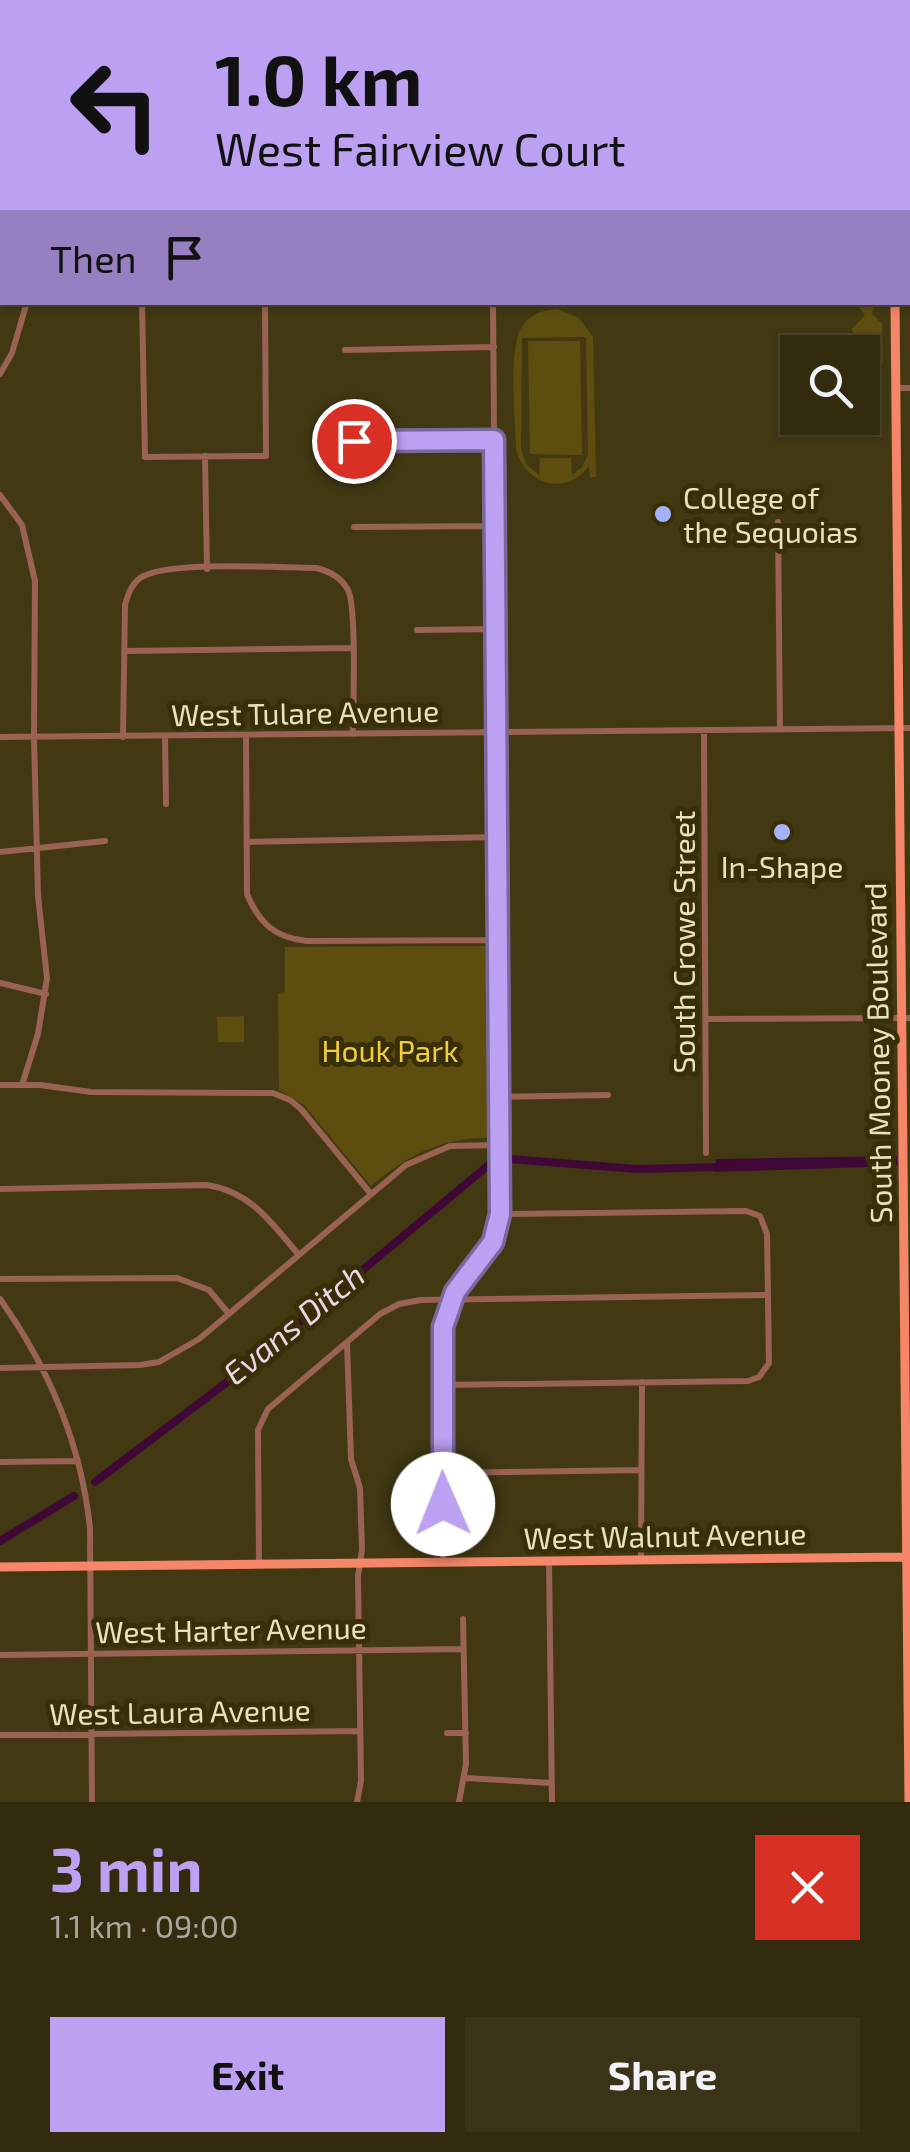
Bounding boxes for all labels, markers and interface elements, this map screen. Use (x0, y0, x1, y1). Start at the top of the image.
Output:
text: 1.0 km (215, 36, 422, 120)
icon: left (50, 40, 180, 170)
text: West Fairview Court (215, 121, 626, 175)
icon: arrive (157, 230, 212, 285)
text: Then (50, 235, 137, 281)
map controls (780, 335, 880, 435)
button: search (780, 335, 880, 435)
pin (312, 399, 397, 484)
icon: arrive (327, 414, 382, 469)
place label: College of the Sequoias (683, 479, 858, 549)
marker: College of the Sequoias (652, 503, 674, 525)
street label: West Tulare Avenue (171, 692, 439, 732)
street label: South Crowe Street (665, 810, 701, 1074)
marker: In-Shape (771, 821, 793, 843)
place label: In-Shape (721, 848, 843, 884)
street label: South Mooney Boulevard (856, 882, 898, 1224)
park label: Houk Park (321, 1032, 459, 1068)
water label: Evans Ditch (215, 1255, 371, 1391)
position arrow (391, 1452, 495, 1556)
street label: West Walnut Avenue (523, 1515, 807, 1555)
street label: West Harter Avenue (95, 1609, 367, 1649)
street label: West Laura Avenue (49, 1691, 311, 1731)
text: 3 min (50, 1832, 202, 1904)
button: close (755, 1835, 860, 1940)
text: 1.1 km · 09:00 (50, 1906, 238, 1944)
button: Exit (50, 2017, 445, 2132)
button: Share (465, 2017, 860, 2132)

